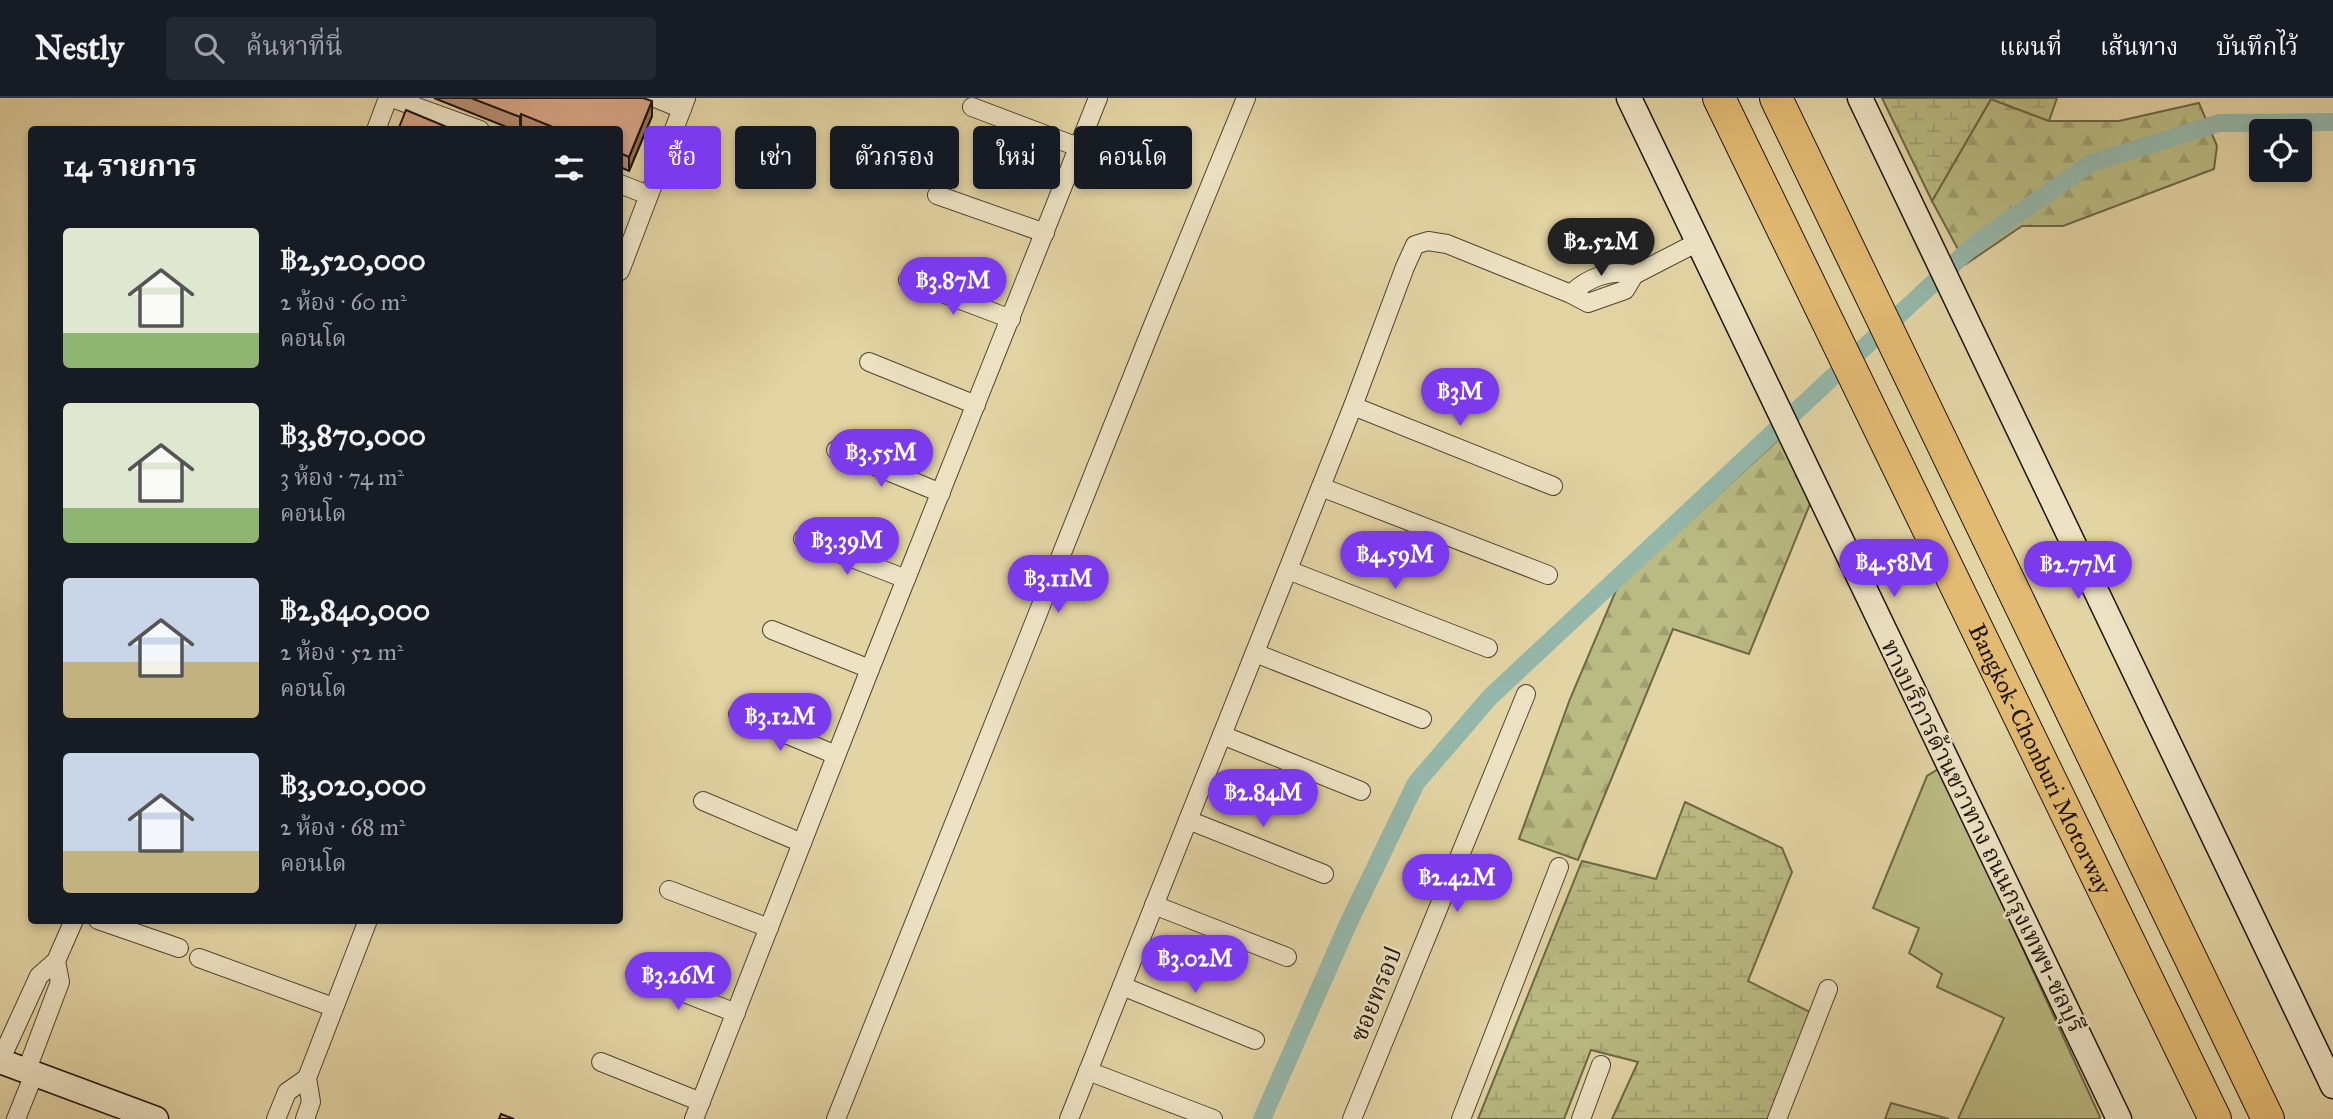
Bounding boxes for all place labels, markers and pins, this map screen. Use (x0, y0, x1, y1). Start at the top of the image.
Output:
pin: ฿2.52M (1544, 218, 1658, 278)
pin: ฿3.87M (896, 258, 1010, 317)
pin: ฿3M (1426, 368, 1494, 428)
pin: ฿3.55M (824, 430, 938, 489)
pin: ฿3.39M (790, 518, 904, 577)
pin: ฿4.59M (1338, 532, 1452, 591)
pin: ฿4.58M (1837, 540, 1951, 599)
pin: ฿2.77M (2021, 542, 2135, 601)
pin: ฿3.11M (1001, 556, 1115, 615)
pin: ฿3.12M (723, 694, 837, 753)
pin: ฿2.84M (1206, 770, 1320, 829)
pin: ฿2.42M (1400, 854, 1514, 914)
pin: ฿3.02M (1138, 936, 1252, 995)
pin: ฿3.26M (621, 953, 735, 1012)

